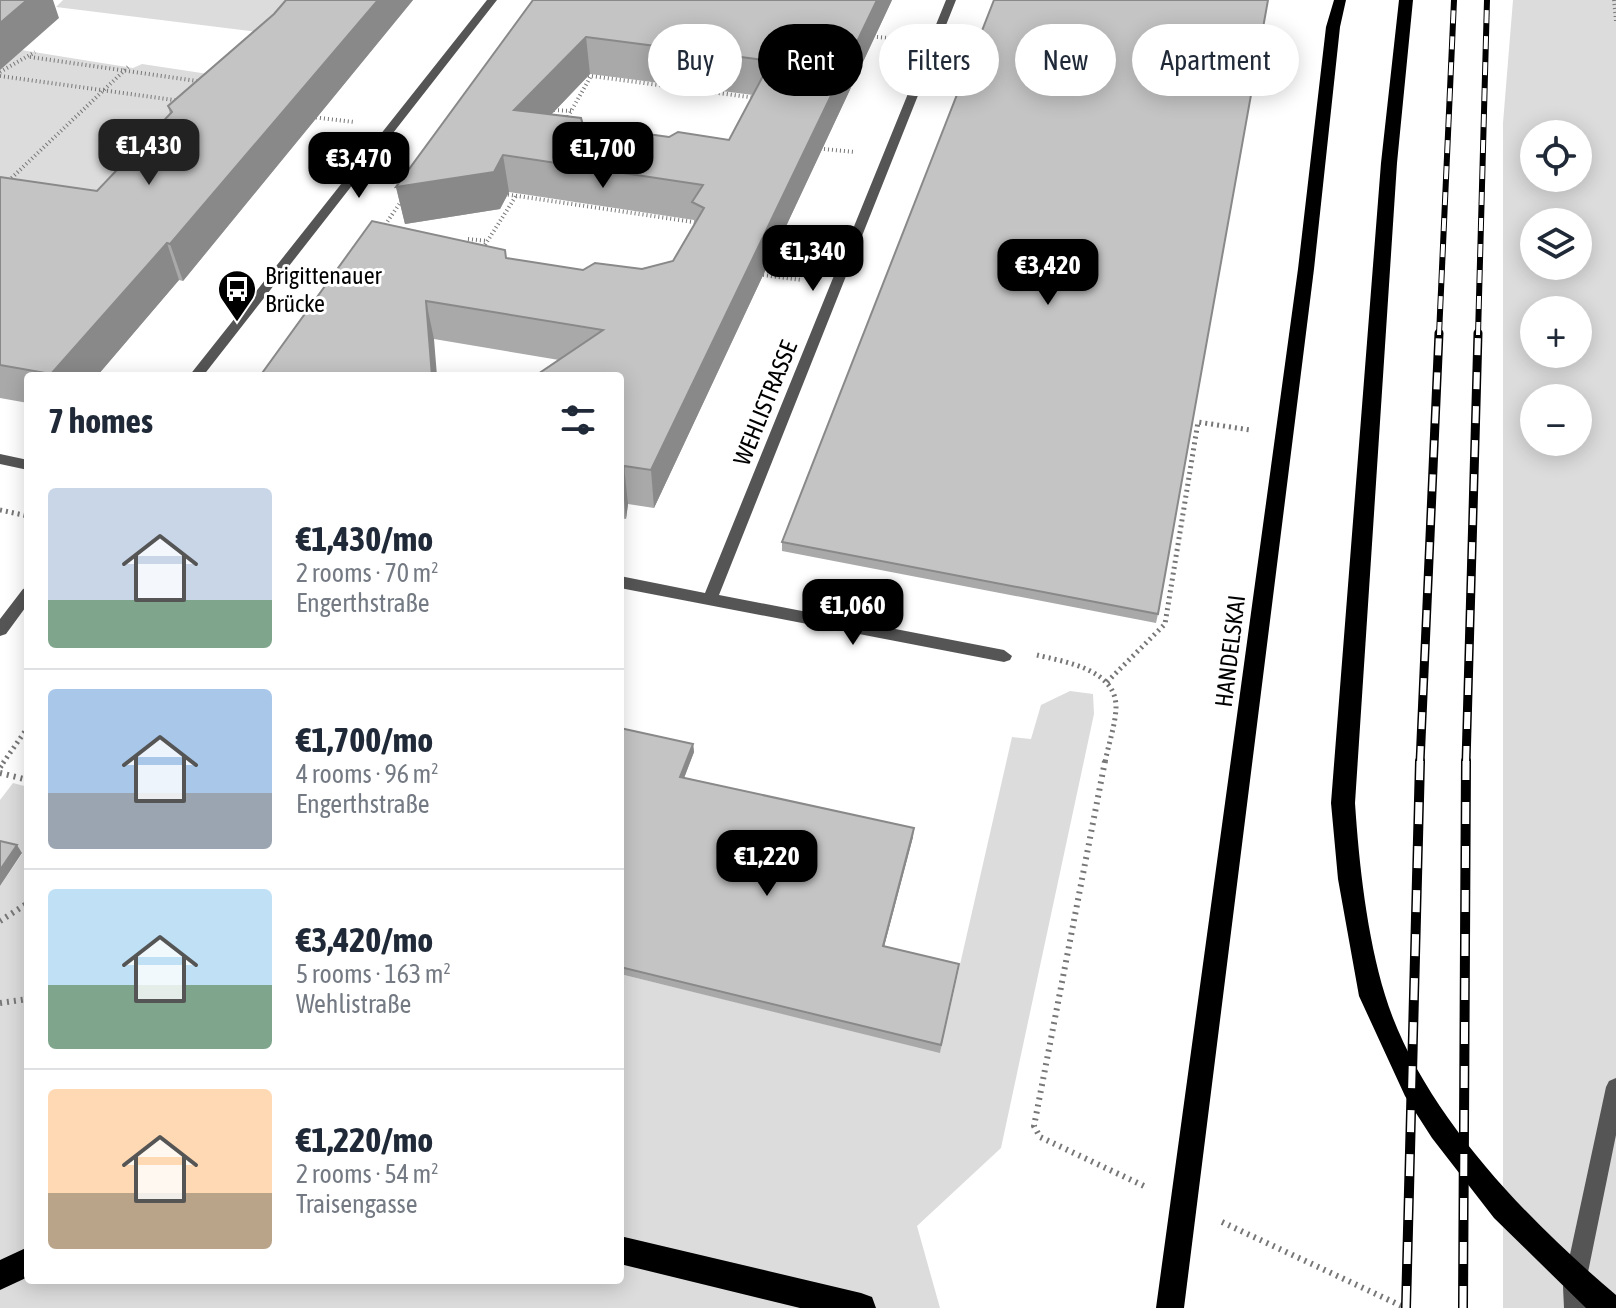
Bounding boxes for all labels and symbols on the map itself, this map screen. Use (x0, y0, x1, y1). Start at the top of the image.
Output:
pin: €1,430 (84, 119, 214, 187)
pin: €1,700 (538, 122, 668, 190)
pin: €3,470 (294, 132, 424, 200)
pin: €1,340 (748, 225, 878, 293)
pin: €3,420 (983, 239, 1113, 307)
place label: Brigittenauer Brücke (265, 262, 383, 317)
bus stop icon: Brigittenauer Brücke (216, 268, 258, 323)
street label: WEHLISTRASSE (728, 337, 802, 469)
pin: €1,060 (788, 579, 918, 647)
street label: HANDELSKAI (1210, 594, 1250, 708)
pin: €1,220 (702, 830, 832, 898)

